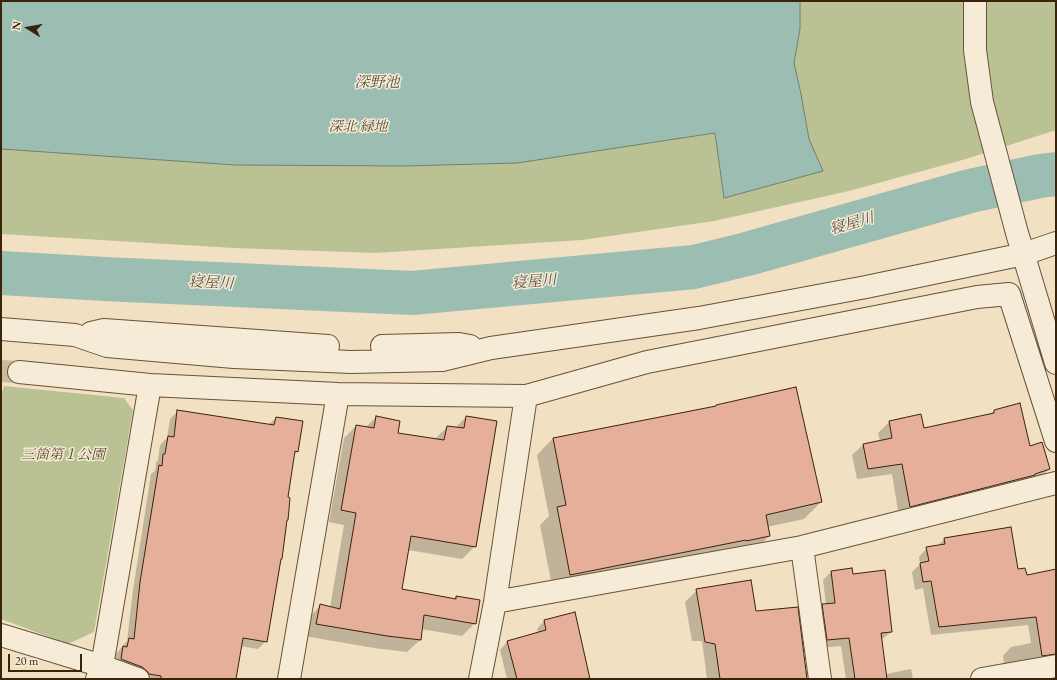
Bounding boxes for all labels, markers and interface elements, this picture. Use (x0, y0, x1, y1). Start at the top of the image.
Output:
north arrow (8, 8, 48, 48)
text: N (8, 20, 24, 31)
water label: 深野池 (355, 74, 399, 92)
park label: 深北 緑地 (329, 119, 387, 135)
water label: 寝屋川 (828, 209, 876, 239)
water label: 寝屋川 (511, 271, 557, 293)
water label: 寝屋川 (188, 273, 234, 293)
park label: 三箇第１公園 (21, 447, 105, 463)
scale bar (10, 646, 84, 672)
text: 20 m (15, 653, 38, 669)

